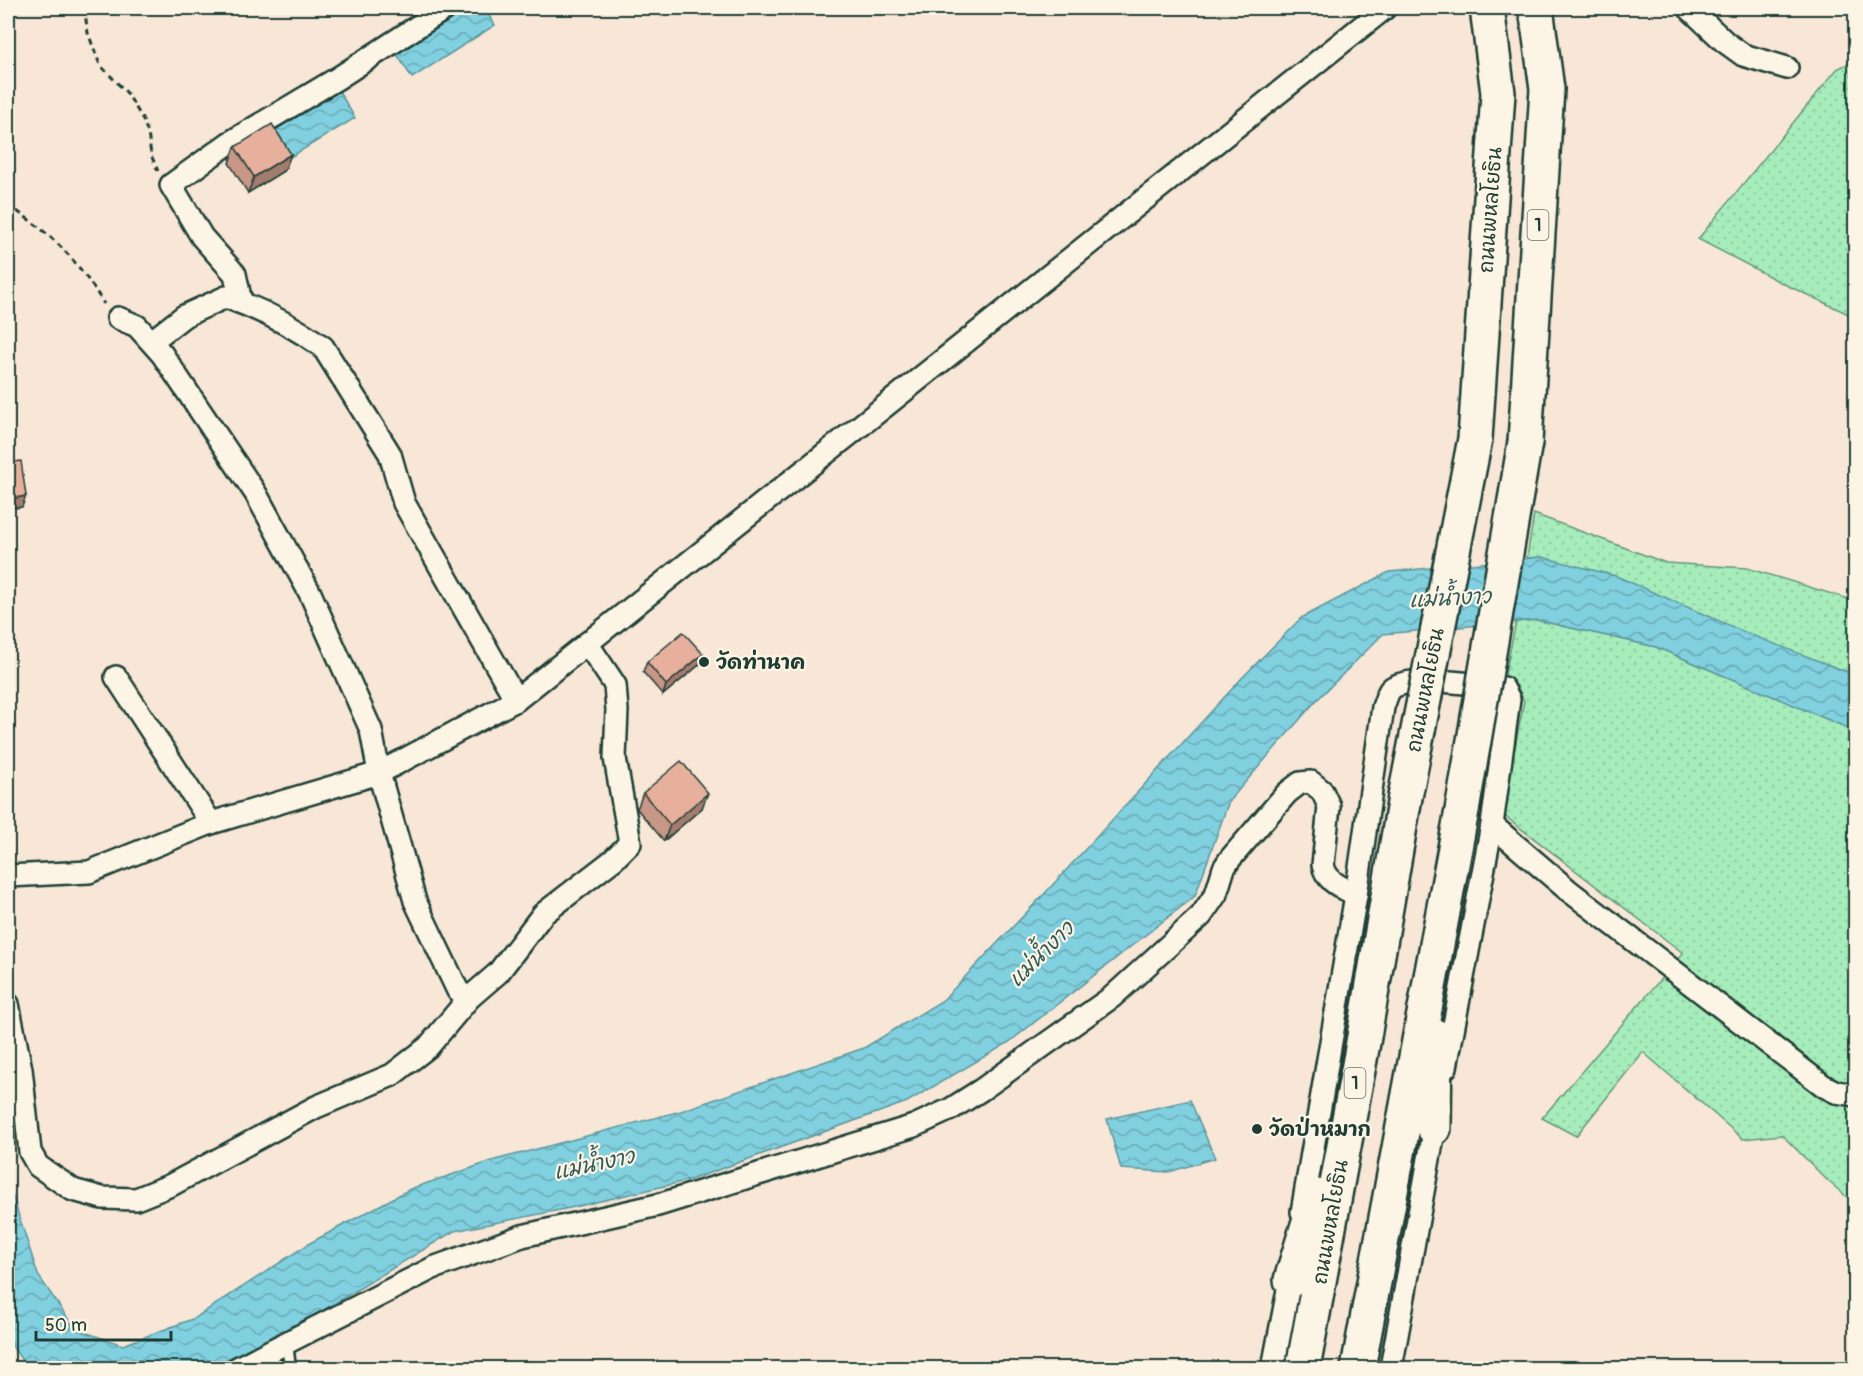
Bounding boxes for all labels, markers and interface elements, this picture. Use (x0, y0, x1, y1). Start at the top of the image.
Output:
street label: ถนนพหลโยธิน (1473, 146, 1507, 274)
road number: 1 (1528, 210, 1548, 240)
water label: แม่น้ำงาว (1408, 576, 1493, 614)
street label: ถนนพหลโยธิน (1400, 626, 1450, 754)
place label: วัดท่านาค (716, 649, 805, 675)
marker: วัดท่านาค (697, 655, 711, 669)
water label: แม่น้ำงาว (998, 910, 1081, 993)
road number: 1 (1344, 1068, 1366, 1098)
place label: วัดป่าหมาก (1269, 1116, 1371, 1142)
marker: วัดป่าหมาก (1250, 1122, 1264, 1136)
water label: แม่น้ำงาว (550, 1136, 638, 1186)
street label: ถนนพหลโยธิน (1306, 1158, 1354, 1286)
scale bar (36, 1304, 171, 1342)
text: 50 m (45, 1314, 87, 1337)

